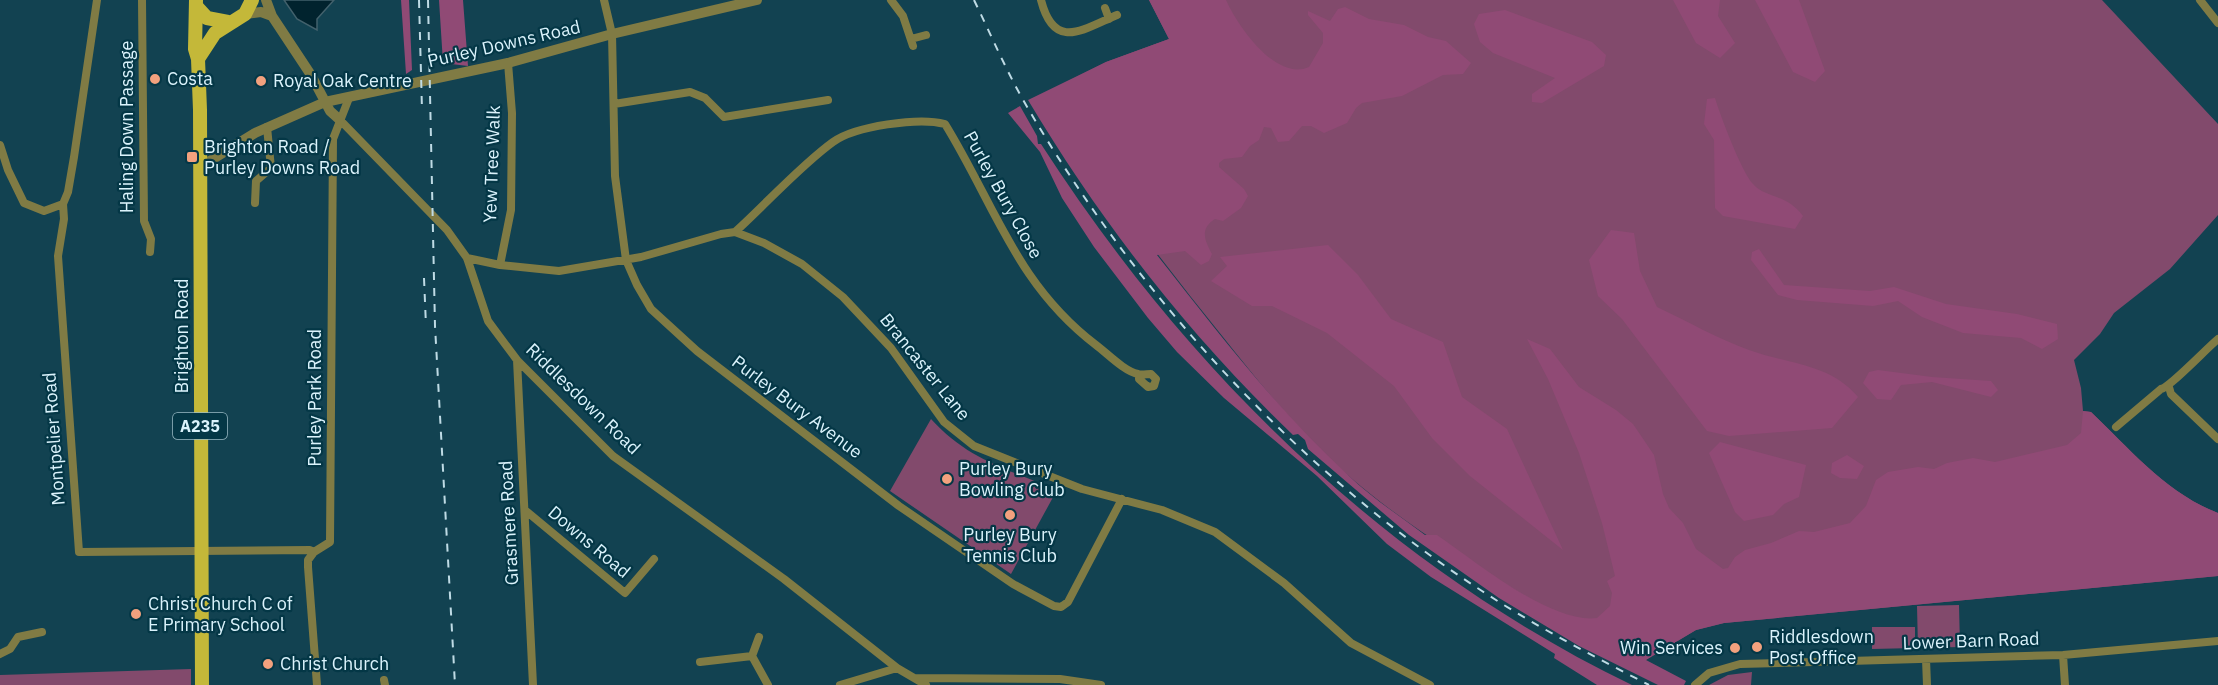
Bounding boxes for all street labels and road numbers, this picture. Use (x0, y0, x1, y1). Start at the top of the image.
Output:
street label: Purley Downs Road (425, 15, 583, 72)
street label: Haling Down Passage (115, 41, 138, 213)
street label: Yew Tree Walk (478, 104, 505, 223)
street label: Purley Bury Close (959, 127, 1048, 263)
street label: Brighton Road (170, 279, 193, 393)
street label: Brancaster Lane (875, 308, 976, 425)
street label: Purley Park Road (303, 329, 326, 467)
street label: Riddlesdown Road (521, 338, 645, 459)
street label: Purley Bury Avenue (727, 350, 867, 463)
street label: Montpelier Road (37, 372, 70, 506)
road number: A235 (173, 413, 227, 439)
street label: Grasmere Road (494, 460, 523, 586)
street label: Downs Road (543, 501, 635, 583)
street label: Lower Barn Road (1902, 627, 2040, 654)

